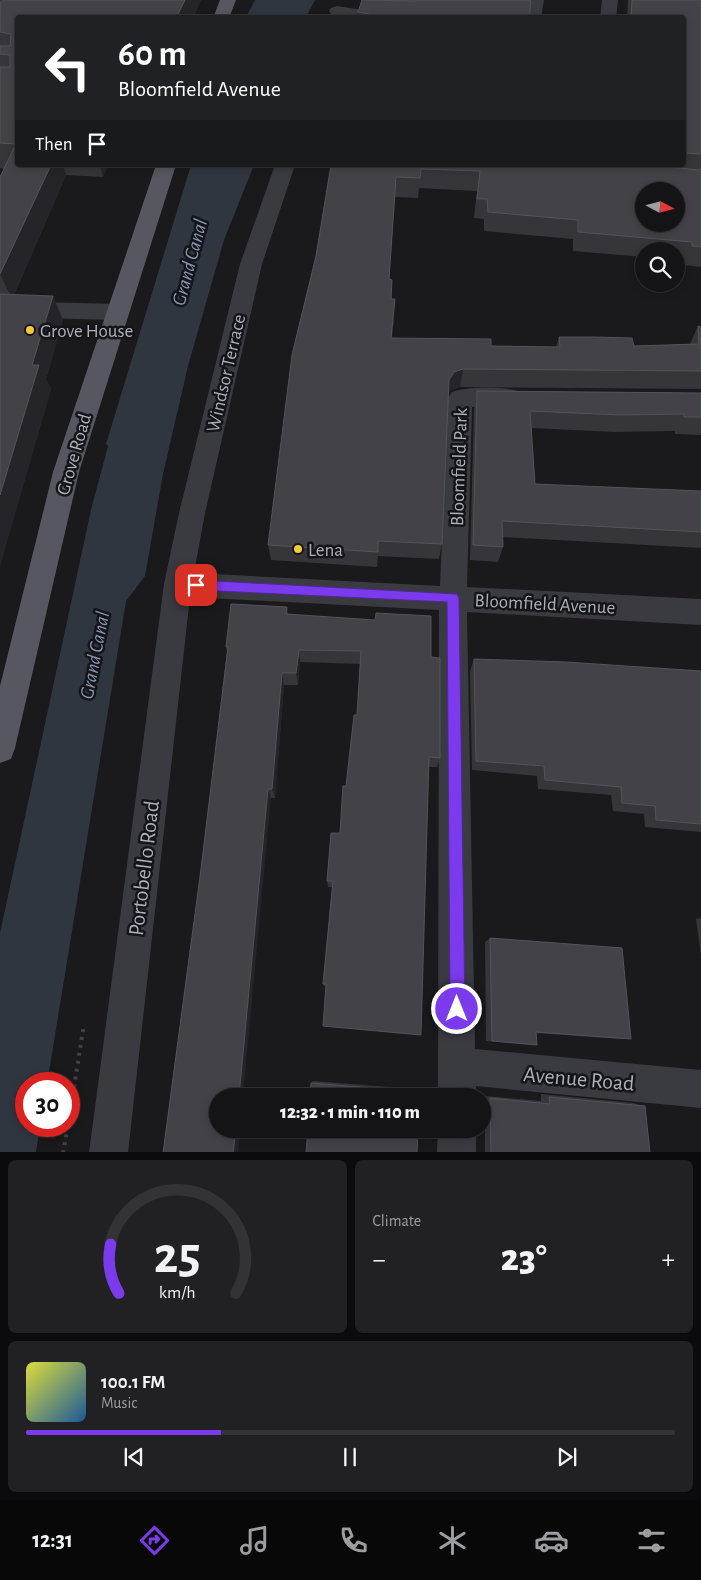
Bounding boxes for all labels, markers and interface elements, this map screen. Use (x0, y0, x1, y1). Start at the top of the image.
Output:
icon: left (35, 35, 100, 100)
text: 60 m (118, 37, 187, 72)
text: Bloomfield Avenue (118, 78, 281, 100)
icon: arrive (83, 130, 111, 158)
text: Then (35, 135, 73, 154)
north arrow (635, 182, 685, 232)
map controls (635, 182, 685, 292)
water label: Grand Canal (169, 217, 211, 308)
button: search (635, 242, 685, 292)
street label: Windsor Terrace (204, 313, 249, 434)
place label: Grove House (40, 322, 133, 341)
marker: Grove House (24, 324, 36, 336)
street label: Bloomfield Park (448, 407, 471, 526)
street label: Grove Road (54, 411, 95, 497)
place label: Lena (308, 541, 343, 560)
marker: Lena (292, 543, 304, 555)
pin (175, 564, 217, 606)
icon: arrive (182, 571, 210, 599)
street label: Bloomfield Avenue (474, 591, 616, 618)
water label: Grand Canal (77, 610, 113, 701)
street label: Portobello Road (125, 799, 163, 937)
position arrow (430, 982, 482, 1034)
street label: Avenue Road (522, 1063, 635, 1095)
speed limit sign: 30 (15, 1072, 80, 1137)
text: 12:32 · 1 min · 110 m (280, 1103, 420, 1122)
text: Climate (373, 1213, 421, 1229)
text: 25 (154, 1230, 201, 1282)
text: 23° (501, 1240, 547, 1278)
text: − (373, 1246, 386, 1274)
text: + (662, 1246, 675, 1274)
text: km/h (159, 1284, 196, 1302)
text: 100.1 FM (101, 1373, 165, 1392)
text: Music (101, 1395, 137, 1411)
icon: previous (120, 1443, 148, 1471)
icon: pause (336, 1443, 364, 1471)
icon: next (553, 1443, 581, 1471)
icon: directions (137, 1523, 172, 1558)
icon: music (237, 1523, 272, 1558)
icon: phone (336, 1523, 371, 1558)
icon: climate (435, 1523, 470, 1558)
icon: car (534, 1523, 569, 1558)
icon: filters (634, 1523, 669, 1558)
text: 12:31 (32, 1529, 73, 1551)

